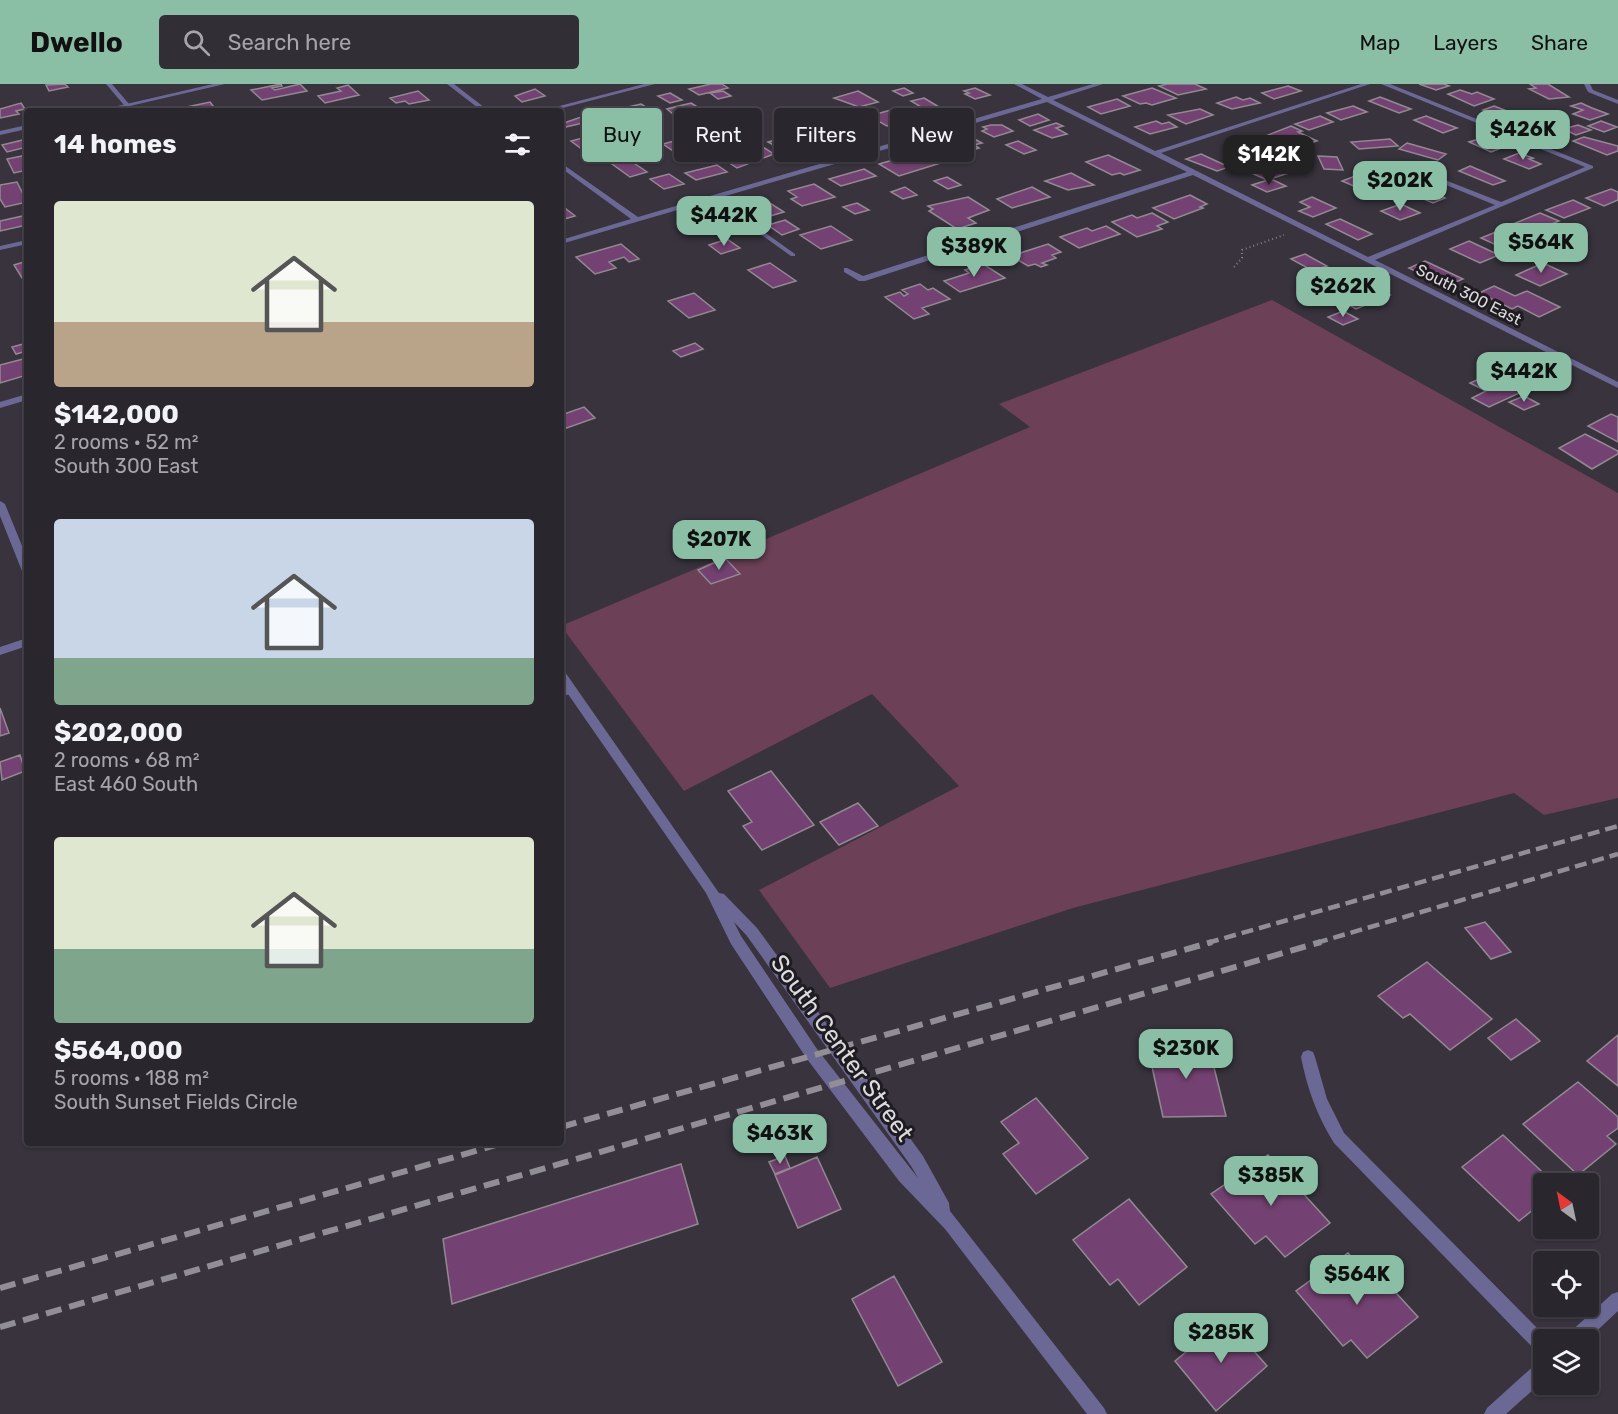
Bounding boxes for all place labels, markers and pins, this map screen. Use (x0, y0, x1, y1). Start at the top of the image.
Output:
pin: $426K (1481, 110, 1565, 161)
pin: $142K (1227, 135, 1311, 186)
pin: $202K (1358, 161, 1442, 212)
pin: $442K (682, 196, 766, 247)
pin: $564K (1499, 223, 1583, 274)
pin: $389K (932, 227, 1016, 278)
pin: $262K (1301, 267, 1385, 318)
pin: $442K (1482, 352, 1566, 403)
pin: $207K (677, 520, 761, 571)
pin: $230K (1144, 1029, 1228, 1080)
pin: $463K (738, 1114, 822, 1165)
pin: $385K (1229, 1156, 1313, 1207)
pin: $564K (1315, 1255, 1399, 1306)
pin: $285K (1179, 1313, 1263, 1364)

